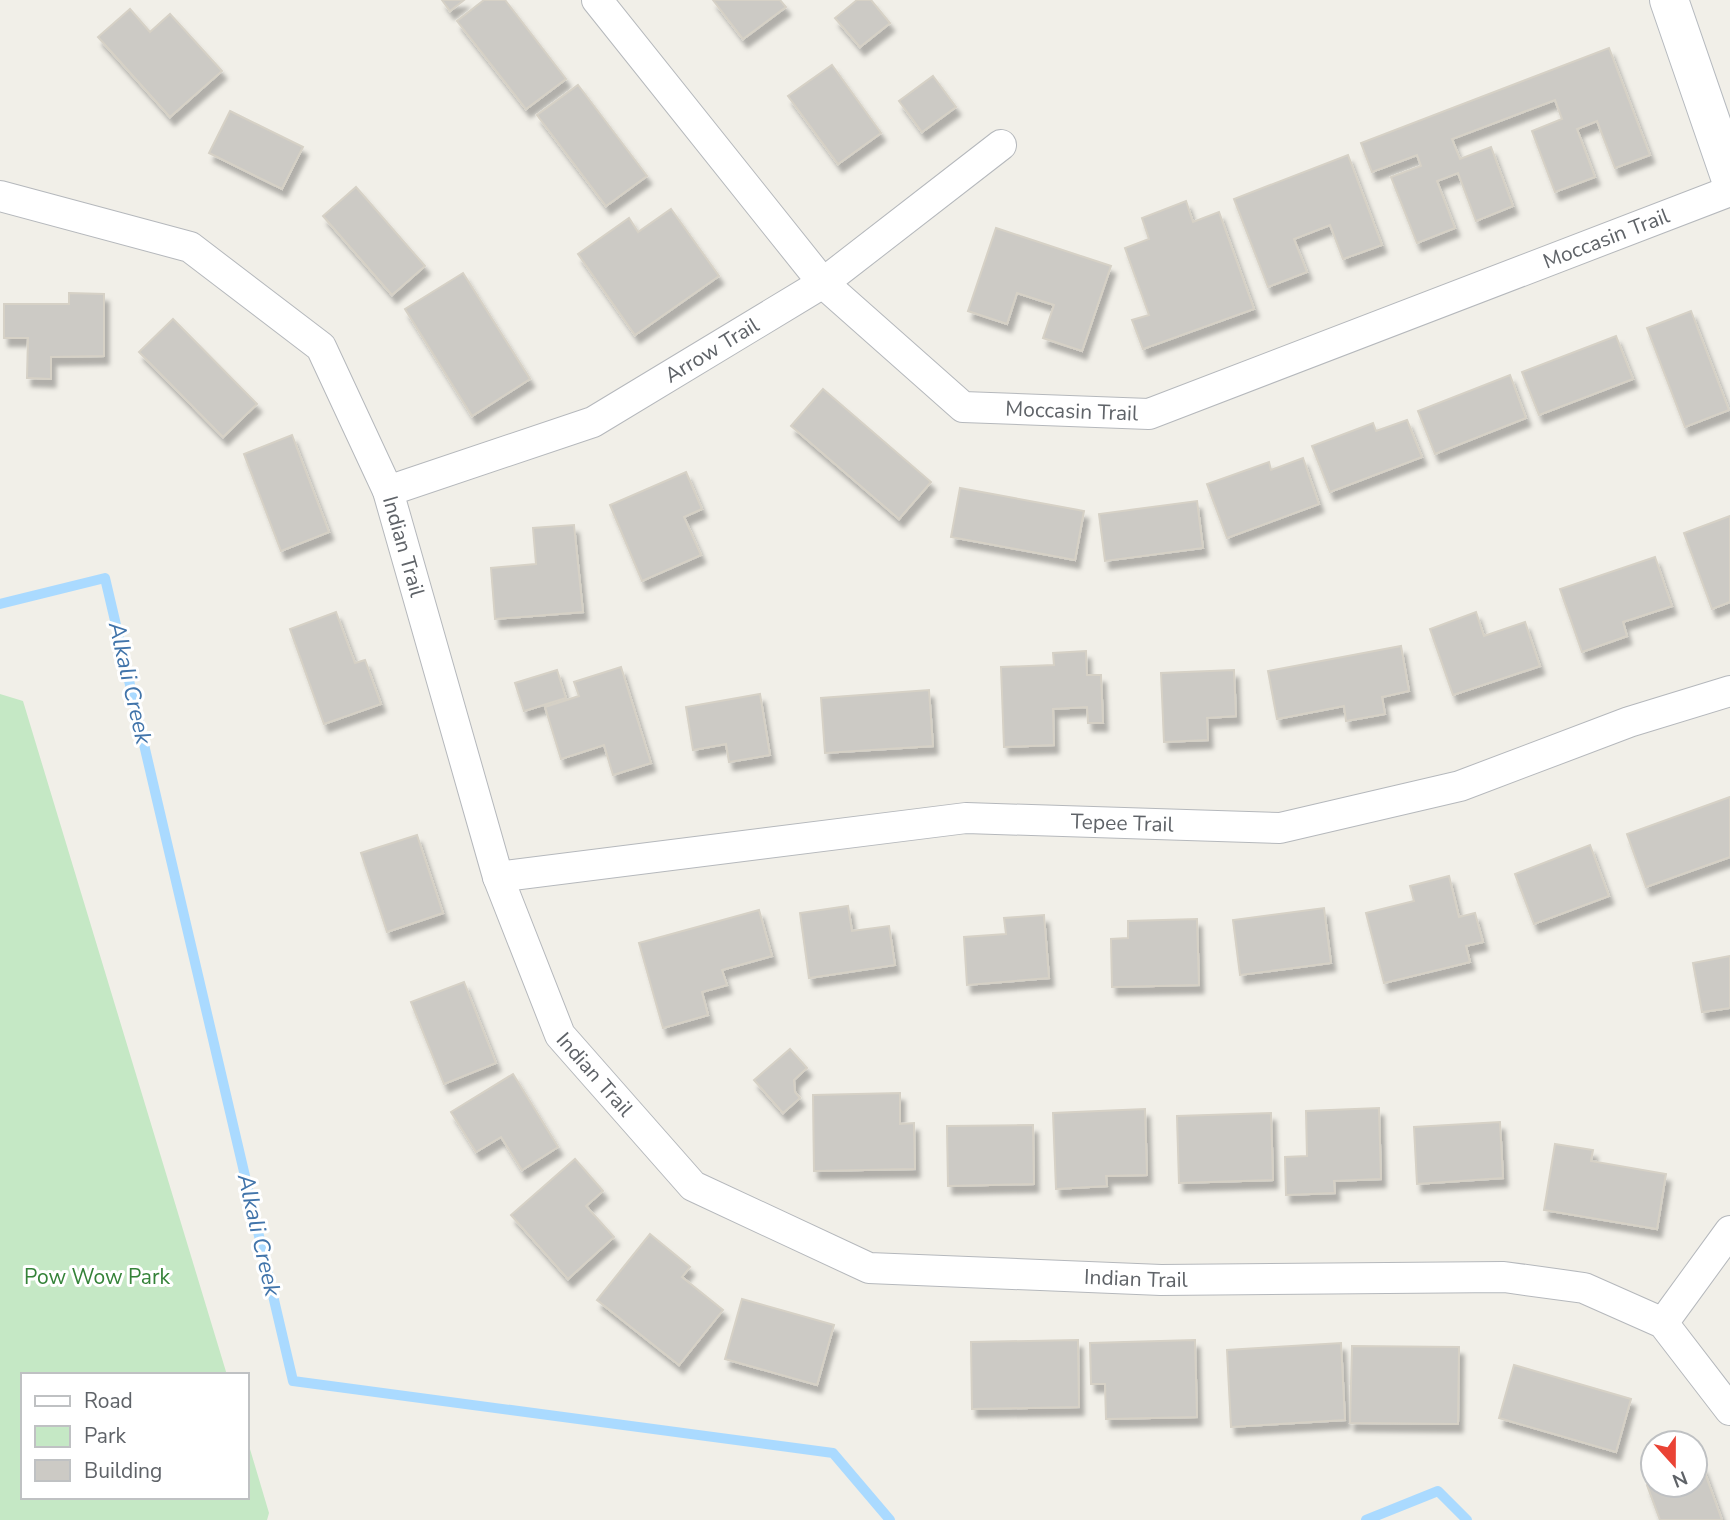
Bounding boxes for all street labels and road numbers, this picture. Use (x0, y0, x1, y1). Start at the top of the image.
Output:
street label: Moccasin Trail (1539, 201, 1674, 275)
street label: Arrow Trail (659, 311, 765, 390)
street label: Moccasin Trail (1005, 395, 1139, 428)
street label: Indian Trail (376, 493, 432, 601)
street label: Tepee Trail (1070, 807, 1175, 839)
street label: Indian Trail (550, 1026, 640, 1123)
street label: Indian Trail (1084, 1263, 1189, 1294)

